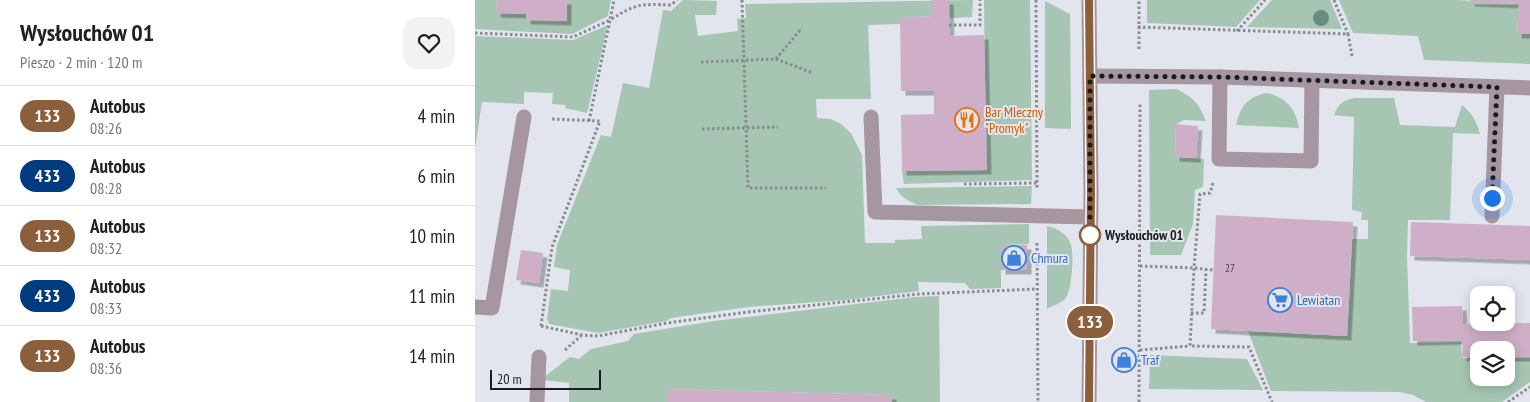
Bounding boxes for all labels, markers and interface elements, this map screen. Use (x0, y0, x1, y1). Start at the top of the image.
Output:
text: Wysłouchów 01 (20, 17, 154, 48)
button: heart (403, 17, 455, 69)
text: Pieszo · 2 min · 120 m (20, 52, 142, 72)
text: Autobus (90, 94, 146, 118)
place label: Bar Mleczny "Promyk" (985, 103, 1044, 137)
text: 133 (35, 104, 60, 127)
text: 4 min (418, 104, 455, 128)
restaurant icon: Bar Mleczny "Promyk" (954, 107, 980, 133)
text: 08:26 (90, 118, 122, 138)
text: Autobus (90, 154, 146, 178)
text: 433 (35, 164, 60, 187)
text: 6 min (418, 164, 455, 188)
text: 08:28 (90, 178, 122, 198)
your location (1480, 186, 1505, 211)
text: Autobus (90, 214, 146, 238)
text: 133 (35, 224, 60, 247)
text: 10 min (409, 224, 455, 248)
marker: Wysłouchów 01 (1079, 224, 1101, 246)
place label: Wysłouchów 01 (1104, 226, 1183, 244)
text: 08:32 (90, 238, 122, 258)
shop icon: Chmura (1001, 245, 1027, 271)
place label: Chmura (1031, 249, 1068, 267)
house number: 27 (1225, 261, 1235, 275)
text: Autobus (90, 274, 146, 298)
text: 433 (35, 284, 60, 307)
text: 11 min (409, 284, 455, 308)
map controls (1470, 286, 1515, 386)
button: locate (1470, 286, 1515, 331)
supermarket icon: Lewiatan (1267, 287, 1293, 313)
place label: Lewiatan (1297, 291, 1340, 309)
text: 08:33 (90, 298, 122, 318)
line badge: 133 (1061, 306, 1119, 338)
text: 133 (1077, 310, 1103, 333)
text: Autobus (90, 334, 146, 358)
button: layers (1470, 341, 1515, 386)
text: 133 (35, 344, 60, 367)
text: 14 min (409, 344, 455, 368)
shop icon: Traf (1111, 347, 1137, 373)
place label: Traf (1141, 351, 1160, 369)
text: 08:36 (90, 358, 122, 378)
scale bar (490, 367, 601, 390)
text: 20 m (497, 370, 522, 388)

